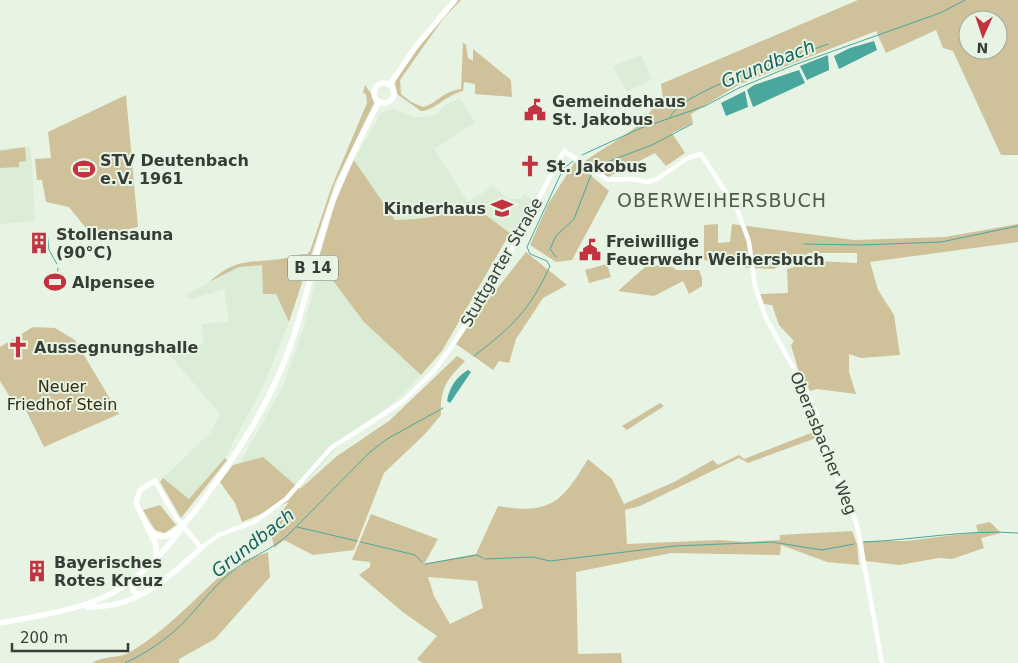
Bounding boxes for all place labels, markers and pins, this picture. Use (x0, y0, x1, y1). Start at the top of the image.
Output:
place label: Gemeindehaus St. Jakobus (552, 92, 686, 129)
public building icon: Gemeindehaus St. Jakobus (522, 97, 548, 123)
place label: STV Deutenbach e.V. 1961 (100, 151, 249, 188)
church icon: St. Jakobus (517, 153, 543, 179)
sports icon: STV Deutenbach e.V. 1961 (71, 156, 97, 182)
place label: St. Jakobus (546, 157, 647, 176)
school or university icon: Kinderhaus (489, 195, 515, 221)
place label: Kinderhaus (383, 199, 486, 218)
place label: Stollensauna (90°C) (56, 225, 173, 262)
building icon: Stollensauna (90°C) (26, 230, 52, 256)
place label: Freiwillige Feuerwehr Weihersbuch (606, 232, 825, 269)
public building icon: Freiwillige Feuerwehr Weihersbuch (577, 237, 603, 263)
sports icon: Alpensee (42, 269, 68, 295)
place label: Alpensee (72, 273, 155, 292)
church icon: Aussegnungshalle (5, 334, 31, 360)
place label: Aussegnungshalle (34, 338, 198, 357)
place label: Bayerisches Rotes Kreuz (54, 553, 163, 590)
building icon: Bayerisches Rotes Kreuz (24, 558, 50, 584)

